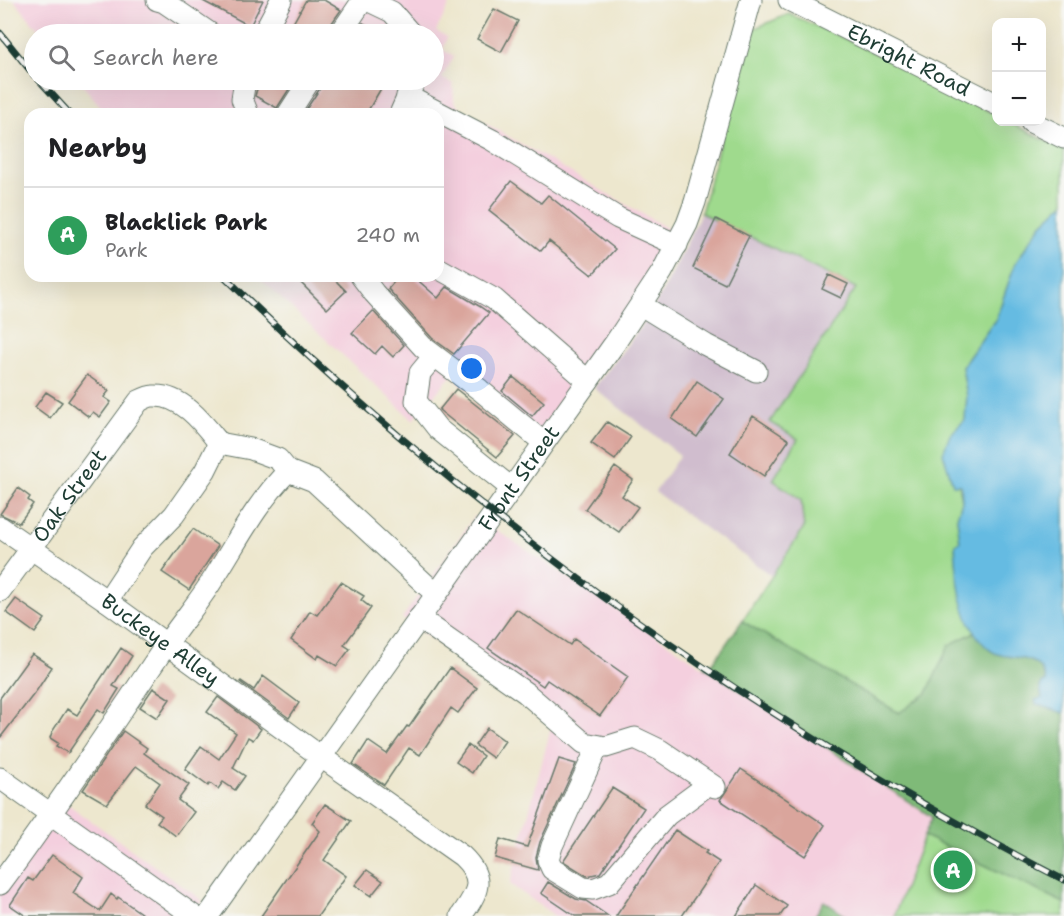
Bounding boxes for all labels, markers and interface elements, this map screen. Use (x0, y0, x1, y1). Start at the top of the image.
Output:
street label: Ebright Road (842, 17, 975, 103)
map controls (992, 18, 1046, 126)
button: + (992, 18, 1046, 72)
search box (24, 24, 444, 90)
icon: search (45, 41, 78, 74)
text: Search here (93, 43, 219, 72)
button: − (992, 72, 1046, 126)
text: Nearby (48, 130, 147, 165)
text: Blacklick Park (105, 208, 268, 237)
text: A (60, 222, 75, 248)
text: 240 m (355, 222, 420, 248)
text: Park (105, 237, 148, 263)
your location (457, 354, 486, 383)
street label: Front Street (472, 420, 566, 537)
street label: Oak Street (26, 443, 113, 548)
street label: Buckeye Alley (95, 587, 225, 692)
pin: A (934, 848, 972, 892)

